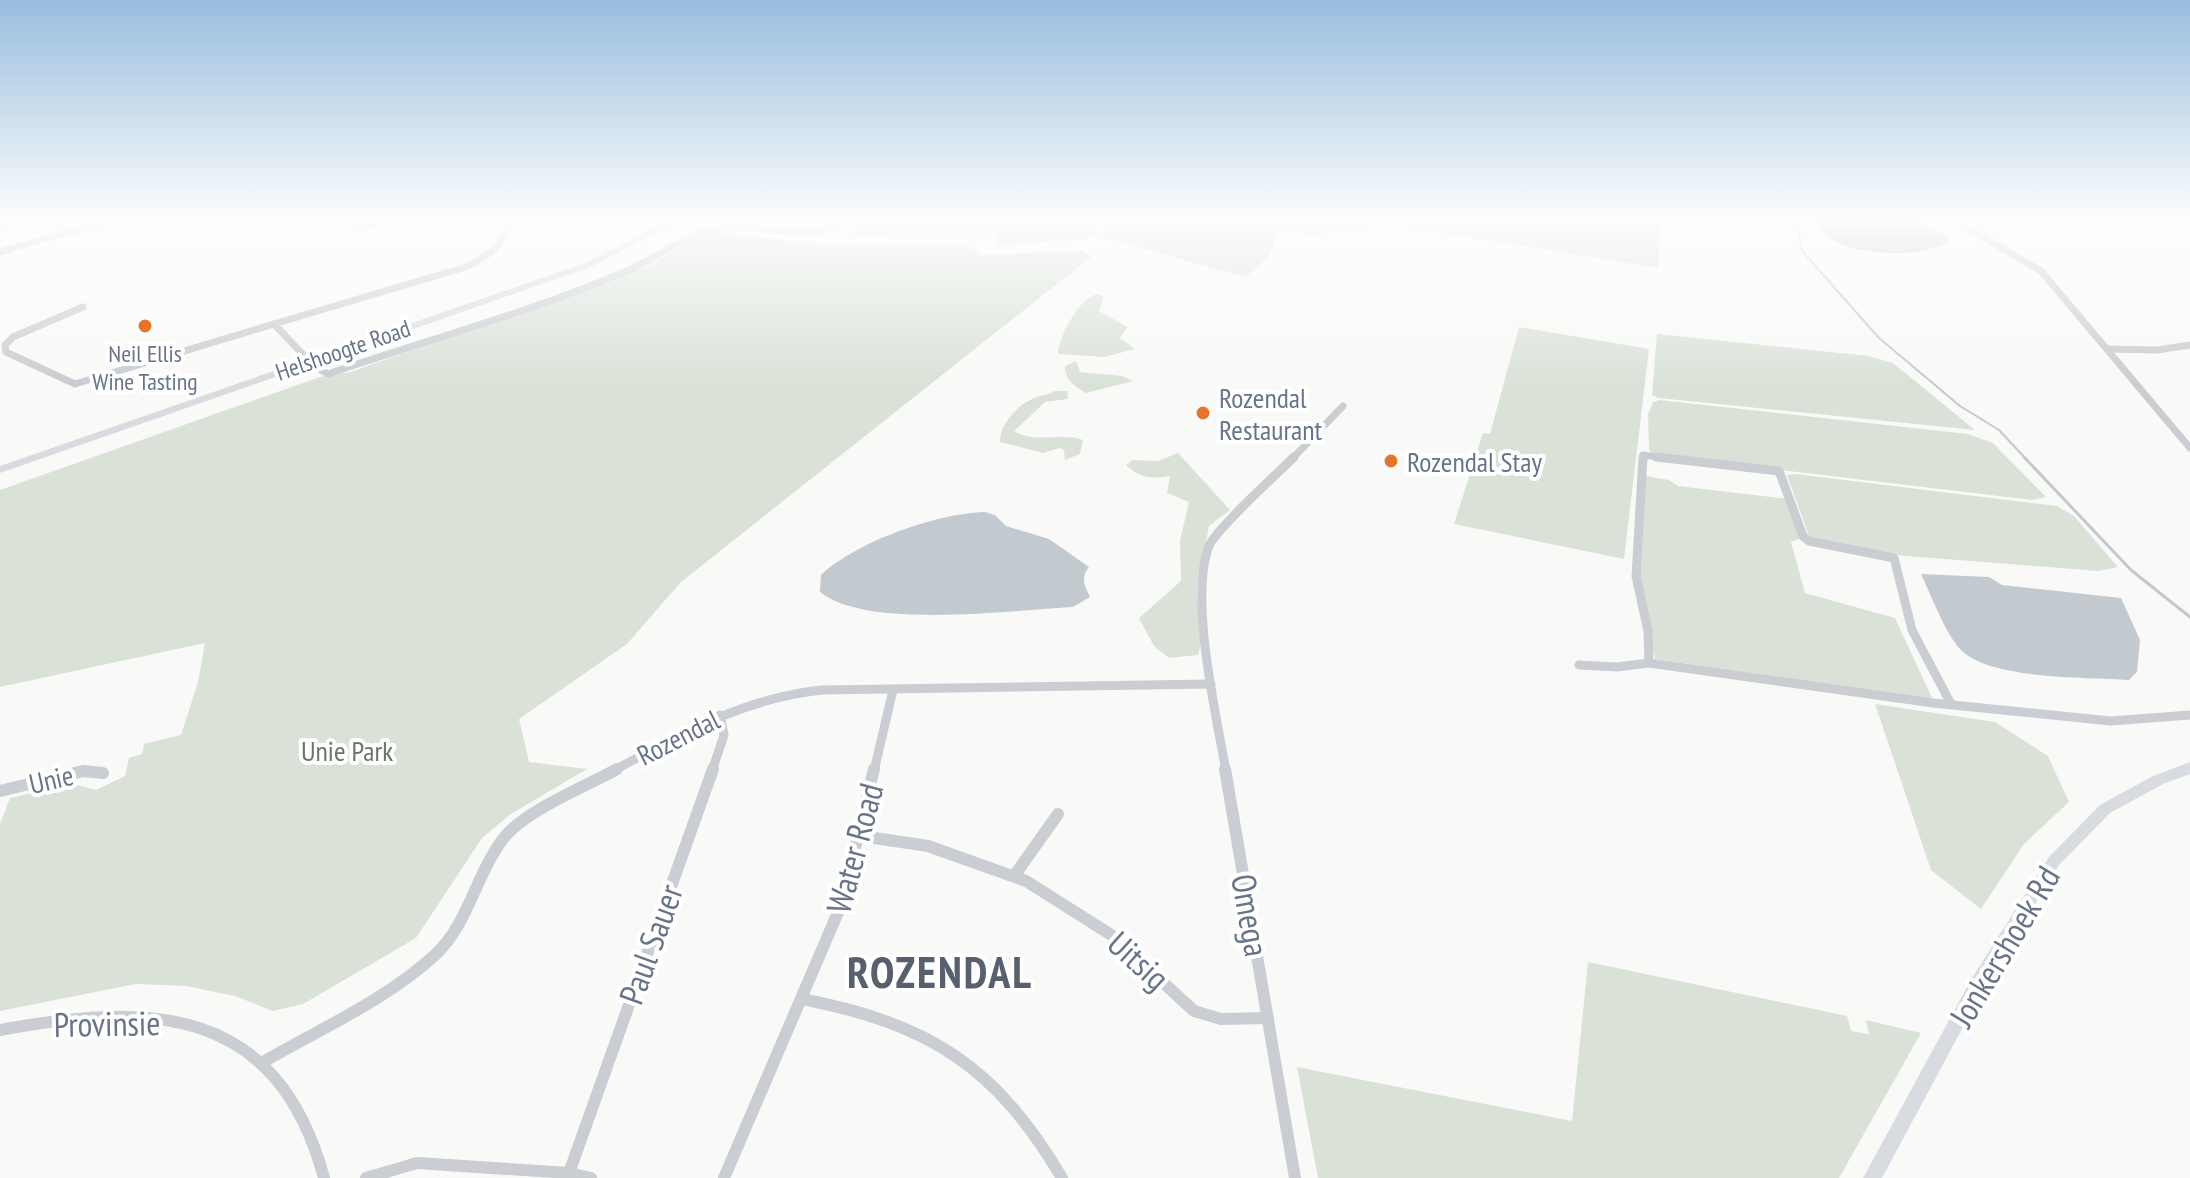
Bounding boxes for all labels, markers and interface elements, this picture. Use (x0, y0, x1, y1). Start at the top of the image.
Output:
street label: Helshoogte Road (272, 312, 414, 388)
marker: Neil Ellis Wine Tasting (136, 317, 154, 335)
place label: Neil Ellis Wine Tasting (92, 338, 198, 397)
place label: Rozendal Restaurant (1219, 379, 1323, 448)
marker: Rozendal Restaurant (1194, 404, 1212, 422)
place label: Rozendal Stay (1407, 443, 1542, 480)
marker: Rozendal Stay (1382, 452, 1400, 470)
street label: Rozendal (631, 700, 726, 773)
park label: Unie Park (301, 732, 393, 769)
street label: Unie (25, 756, 77, 802)
street label: Water Road (816, 778, 892, 918)
street label: Jonkershoek Rd (1938, 858, 2069, 1035)
street label: Omega (1222, 870, 1280, 960)
street label: Paul Sauer (608, 877, 692, 1010)
street label: Uitsig (1099, 921, 1179, 999)
district label: ROZENDAL (847, 943, 1033, 1000)
street label: Provinsie (53, 1000, 161, 1046)

